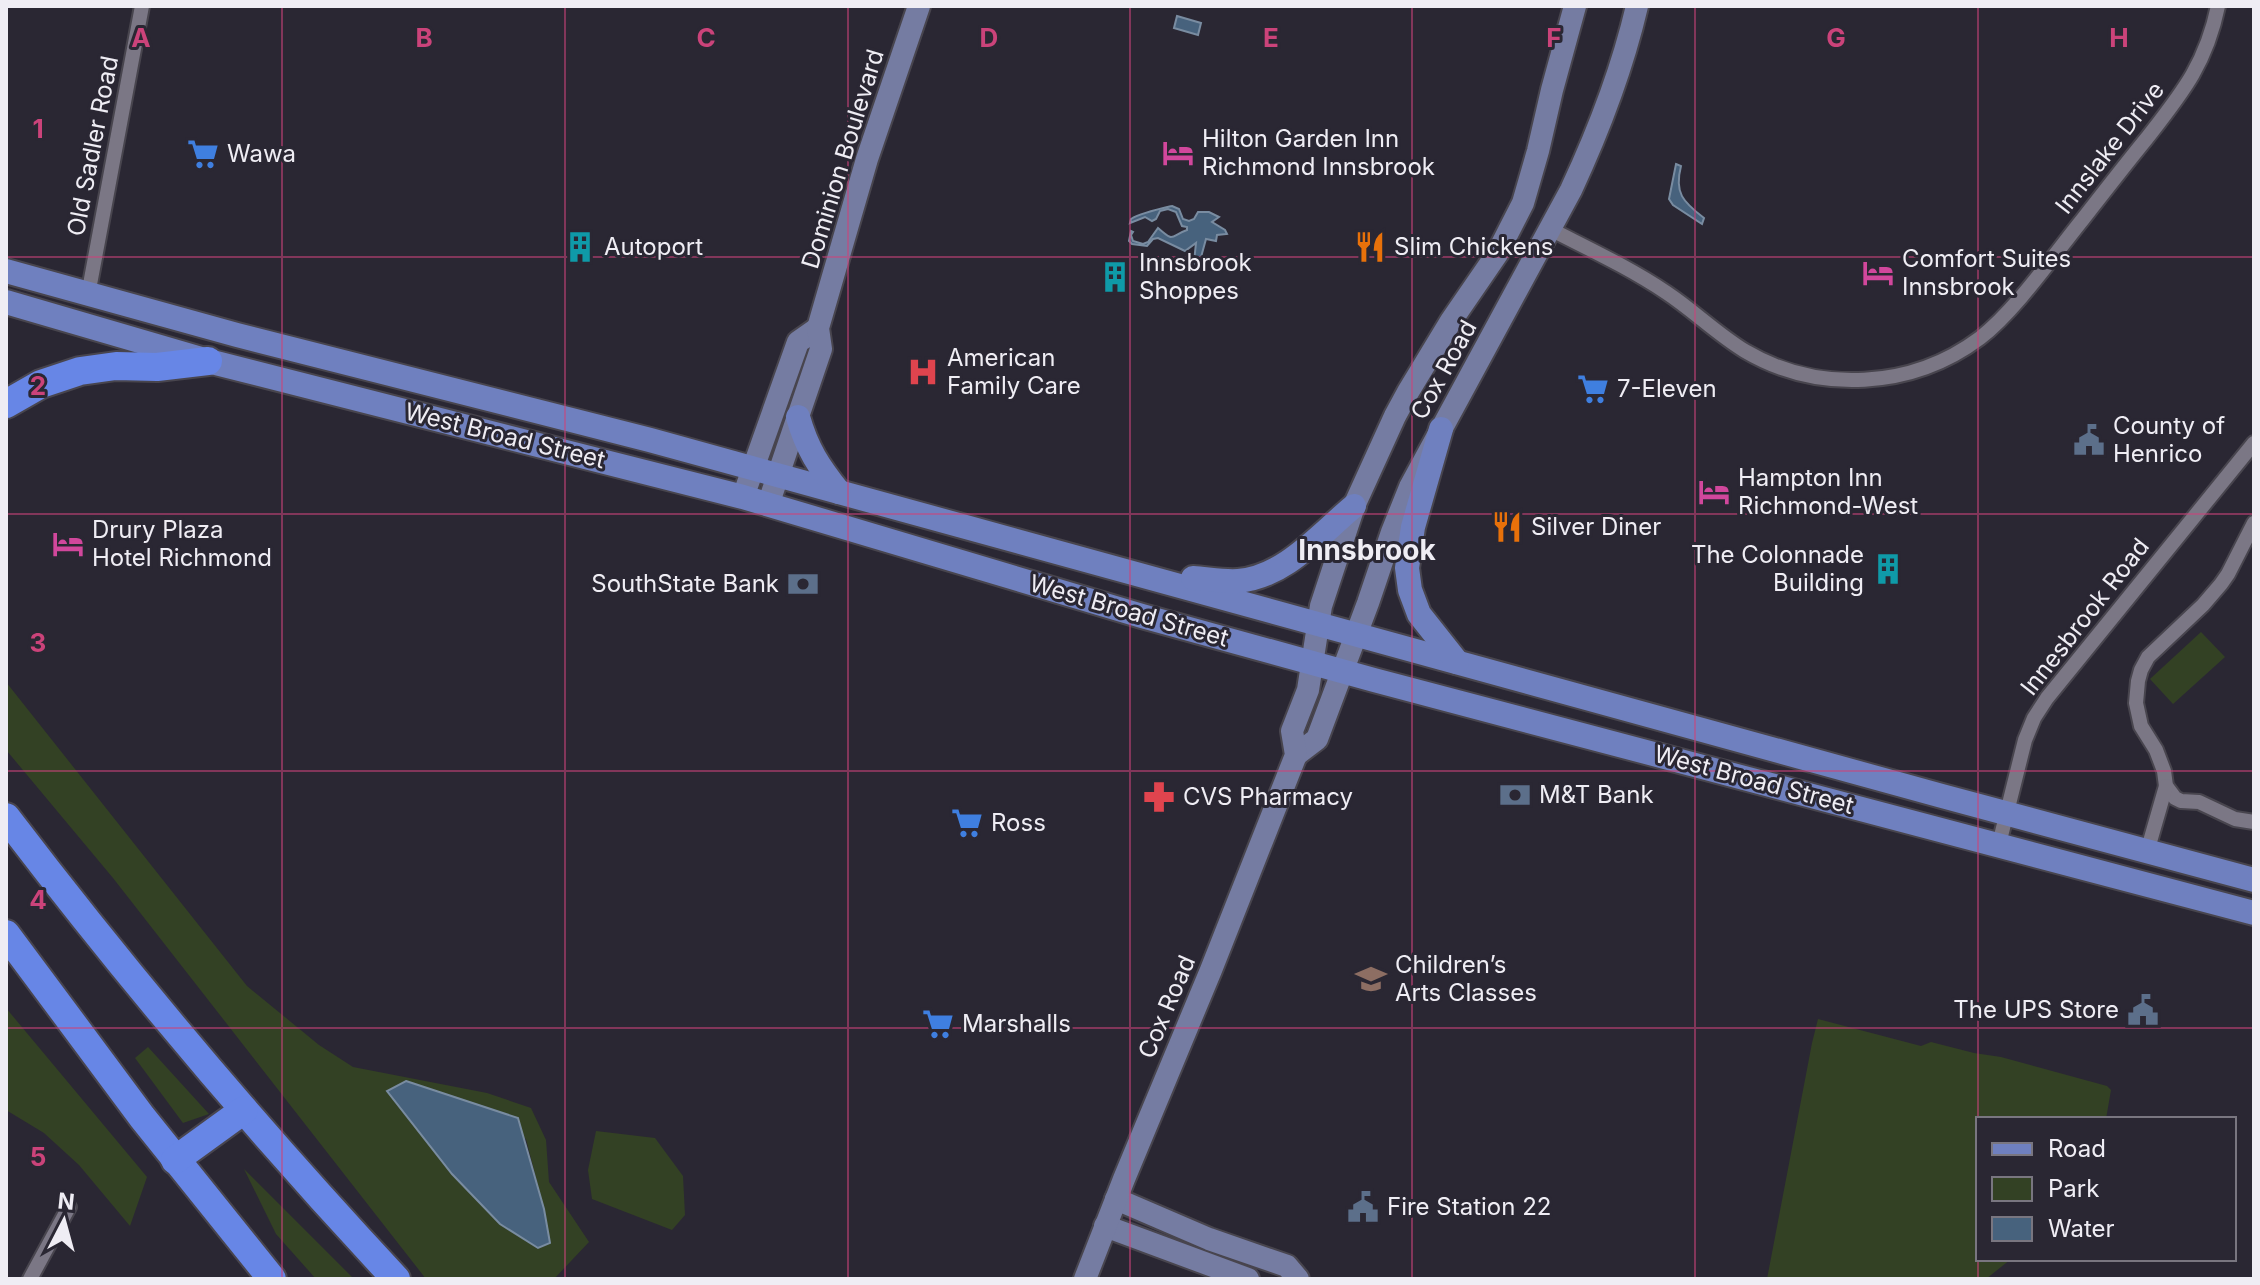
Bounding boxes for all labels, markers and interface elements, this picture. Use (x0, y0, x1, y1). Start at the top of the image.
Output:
text: A (131, 22, 151, 53)
text: B (415, 22, 433, 53)
text: C (696, 22, 716, 53)
text: D (980, 22, 998, 53)
text: E (1263, 22, 1279, 53)
text: F (1546, 22, 1562, 53)
text: G (1826, 22, 1846, 53)
text: H (2109, 22, 2129, 53)
street label: Dominion Boulevard (795, 46, 890, 272)
street label: Old Sadler Road (61, 53, 124, 238)
street label: Innslake Drive (2049, 76, 2170, 220)
text: 1 (32, 113, 44, 144)
place label: Hilton Garden Inn Richmond Innsbrook (1202, 124, 1435, 181)
hotel icon: Hilton Garden Inn Richmond Innsbrook (1161, 136, 1195, 170)
supermarket icon: Wawa (186, 137, 220, 171)
place label: Wawa (227, 139, 296, 168)
building icon: Autoport (563, 230, 597, 264)
restaurant icon: Slim Chickens (1353, 230, 1387, 264)
place label: Autoport (604, 232, 703, 261)
place label: Slim Chickens (1394, 232, 1554, 261)
place label: Comfort Suites Innsbrook (1902, 244, 2071, 301)
place label: Innsbrook Shoppes (1139, 248, 1252, 305)
hotel icon: Comfort Suites Innsbrook (1861, 256, 1895, 290)
building icon: Innsbrook Shoppes (1098, 260, 1132, 294)
street label: Cox Road (1404, 315, 1483, 425)
place label: American Family Care (947, 343, 1081, 400)
hospital icon: American Family Care (906, 355, 940, 389)
text: 2 (30, 370, 46, 401)
supermarket icon: 7-Eleven (1576, 372, 1610, 406)
place label: 7-Eleven (1617, 374, 1717, 403)
street label: West Broad Street (402, 397, 608, 474)
place label: County of Henrico (2113, 411, 2225, 468)
public building icon: County of Henrico (2072, 423, 2106, 457)
place label: Hampton Inn Richmond-West (1738, 463, 1918, 520)
hotel icon: Hampton Inn Richmond-West (1697, 475, 1731, 509)
restaurant icon: Silver Diner (1490, 510, 1524, 544)
place label: Silver Diner (1531, 512, 1661, 541)
place label: Drury Plaza Hotel Richmond (92, 515, 272, 572)
hotel icon: Drury Plaza Hotel Richmond (51, 527, 85, 561)
street label: Innesbrook Road (2014, 532, 2155, 701)
district label: Innsbrook (1298, 533, 1436, 567)
place label: The Colonnade Building (1691, 540, 1864, 597)
building icon: The Colonnade Building (1871, 552, 1905, 586)
bank icon: SouthState Bank (786, 567, 820, 601)
street label: West Broad Street (1026, 568, 1232, 653)
place label: SouthState Bank (591, 569, 779, 598)
text: 3 (30, 627, 46, 658)
street label: West Broad Street (1651, 739, 1857, 820)
bank icon: M&T Bank (1498, 778, 1532, 812)
pharmacy icon: CVS Pharmacy (1142, 780, 1176, 814)
place label: M&T Bank (1539, 780, 1654, 809)
place label: CVS Pharmacy (1183, 782, 1353, 811)
supermarket icon: Ross (950, 806, 984, 840)
place label: Ross (991, 808, 1046, 837)
text: 4 (29, 884, 47, 915)
place label: Children’s Arts Classes (1395, 950, 1537, 1007)
street label: Cox Road (1132, 951, 1201, 1063)
school or university icon: Children’s Arts Classes (1354, 962, 1388, 996)
public building icon: The UPS Store (2126, 993, 2160, 1027)
place label: The UPS Store (1953, 995, 2119, 1024)
supermarket icon: Marshalls (921, 1007, 955, 1041)
place label: Marshalls (962, 1009, 1071, 1038)
legend (1976, 1117, 2236, 1261)
text: Road (2048, 1134, 2106, 1163)
text: 5 (30, 1141, 46, 1172)
text: Park (2048, 1174, 2099, 1203)
north arrow (24, 1181, 104, 1261)
text: N (56, 1187, 76, 1215)
public building icon: Fire Station 22 (1346, 1190, 1380, 1224)
place label: Fire Station 22 (1387, 1192, 1551, 1221)
text: Water (2048, 1214, 2115, 1243)

